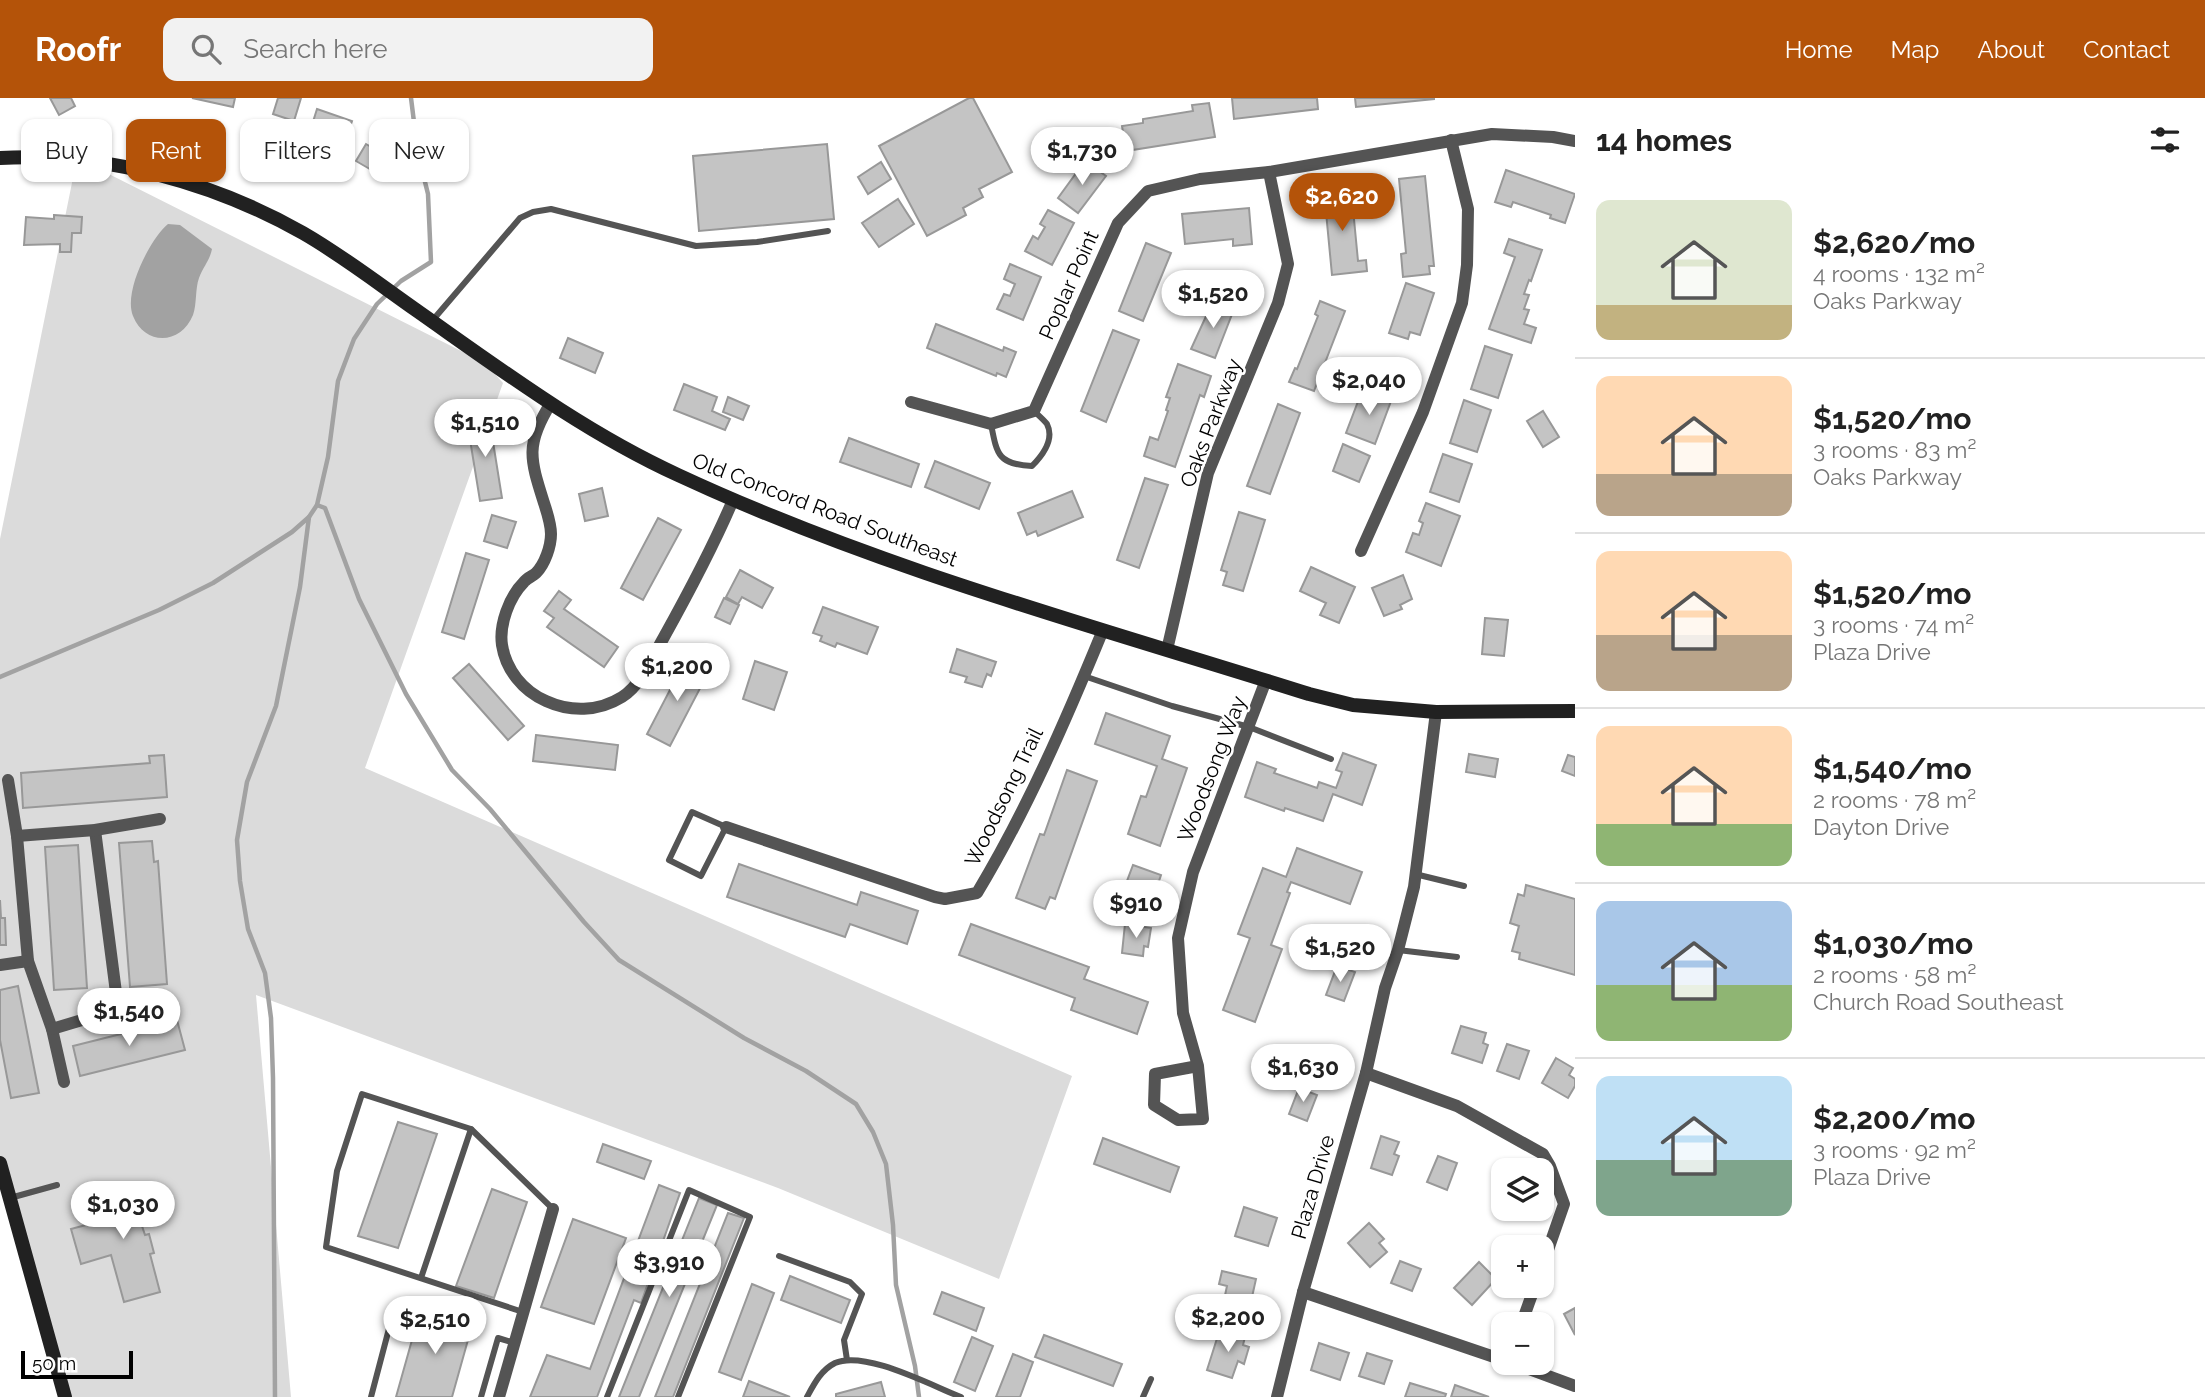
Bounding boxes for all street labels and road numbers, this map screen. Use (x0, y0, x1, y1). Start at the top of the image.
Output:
street label: Poplar Point (1033, 226, 1104, 343)
street label: Oaks Parkway (1175, 355, 1247, 491)
street label: Old Concord Road Southeast (689, 447, 961, 572)
street label: Woodsong Way (1172, 692, 1251, 845)
street label: Woodsong Trail (959, 723, 1048, 870)
street label: Plaza Drive (1286, 1132, 1339, 1242)

